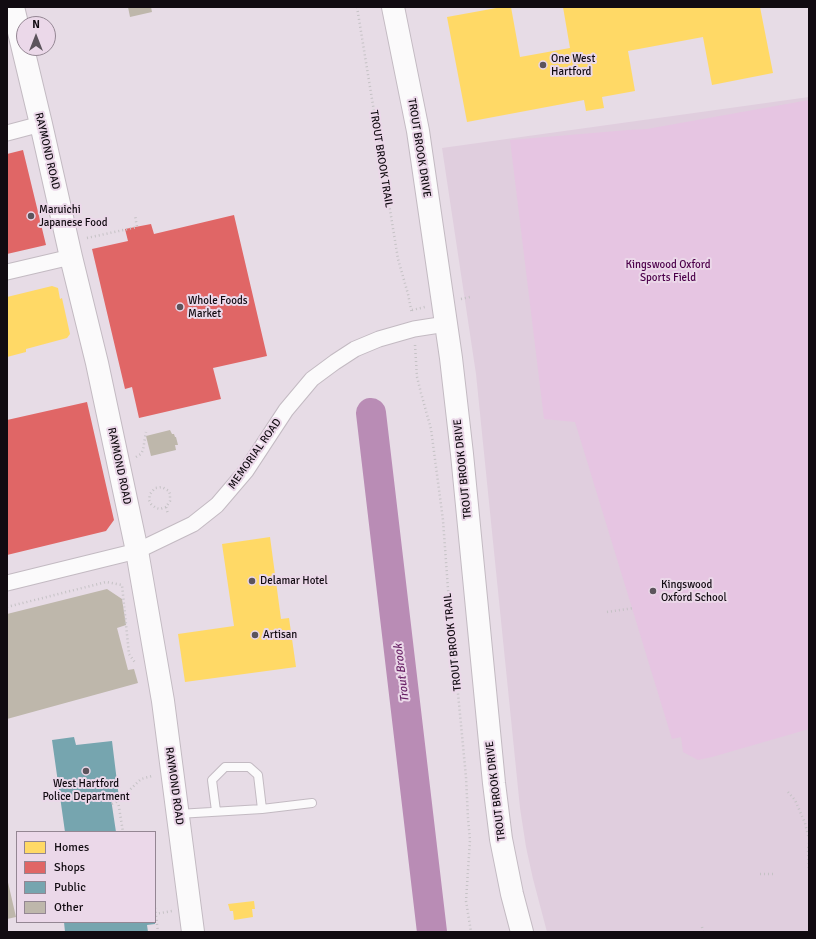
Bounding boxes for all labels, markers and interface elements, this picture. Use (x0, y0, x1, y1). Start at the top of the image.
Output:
north arrow (16, 16, 56, 56)
text: N (32, 18, 40, 31)
place label: One West Hartford (551, 52, 595, 78)
marker: One West Hartford (538, 60, 548, 70)
street label: TROUT BROOK DRIVE (405, 97, 433, 199)
street label: TROUT BROOK TRAIL (367, 109, 395, 209)
street label: RAYMOND ROAD (32, 111, 62, 191)
place label: Maruichi Japanese Food (39, 203, 108, 229)
marker: Maruichi Japanese Food (26, 211, 36, 221)
park label: Kingswood Oxford Sports Field (626, 258, 710, 284)
place label: Whole Foods Market (188, 294, 248, 320)
marker: Whole Foods Market (175, 302, 185, 312)
street label: MEMORIAL ROAD (226, 416, 284, 492)
street label: TROUT BROOK DRIVE (451, 418, 475, 520)
street label: RAYMOND ROAD (104, 426, 134, 506)
place label: Delamar Hotel (260, 574, 328, 588)
marker: Delamar Hotel (247, 576, 257, 586)
place label: Kingswood Oxford School (661, 578, 727, 604)
marker: Kingswood Oxford School (648, 586, 658, 596)
street label: TROUT BROOK TRAIL (441, 592, 465, 692)
place label: Artisan (263, 628, 297, 642)
marker: Artisan (250, 630, 260, 640)
water label: Trout Brook (391, 643, 413, 703)
street label: TROUT BROOK DRIVE (483, 740, 509, 842)
street label: RAYMOND ROAD (162, 746, 186, 826)
marker: West Hartford Police Department (81, 766, 91, 776)
place label: West Hartford Police Department (42, 777, 130, 803)
legend (16, 831, 156, 923)
text: Homes (54, 840, 89, 855)
text: Shops (54, 860, 85, 875)
text: Public (54, 880, 86, 895)
text: Other (54, 900, 83, 915)

